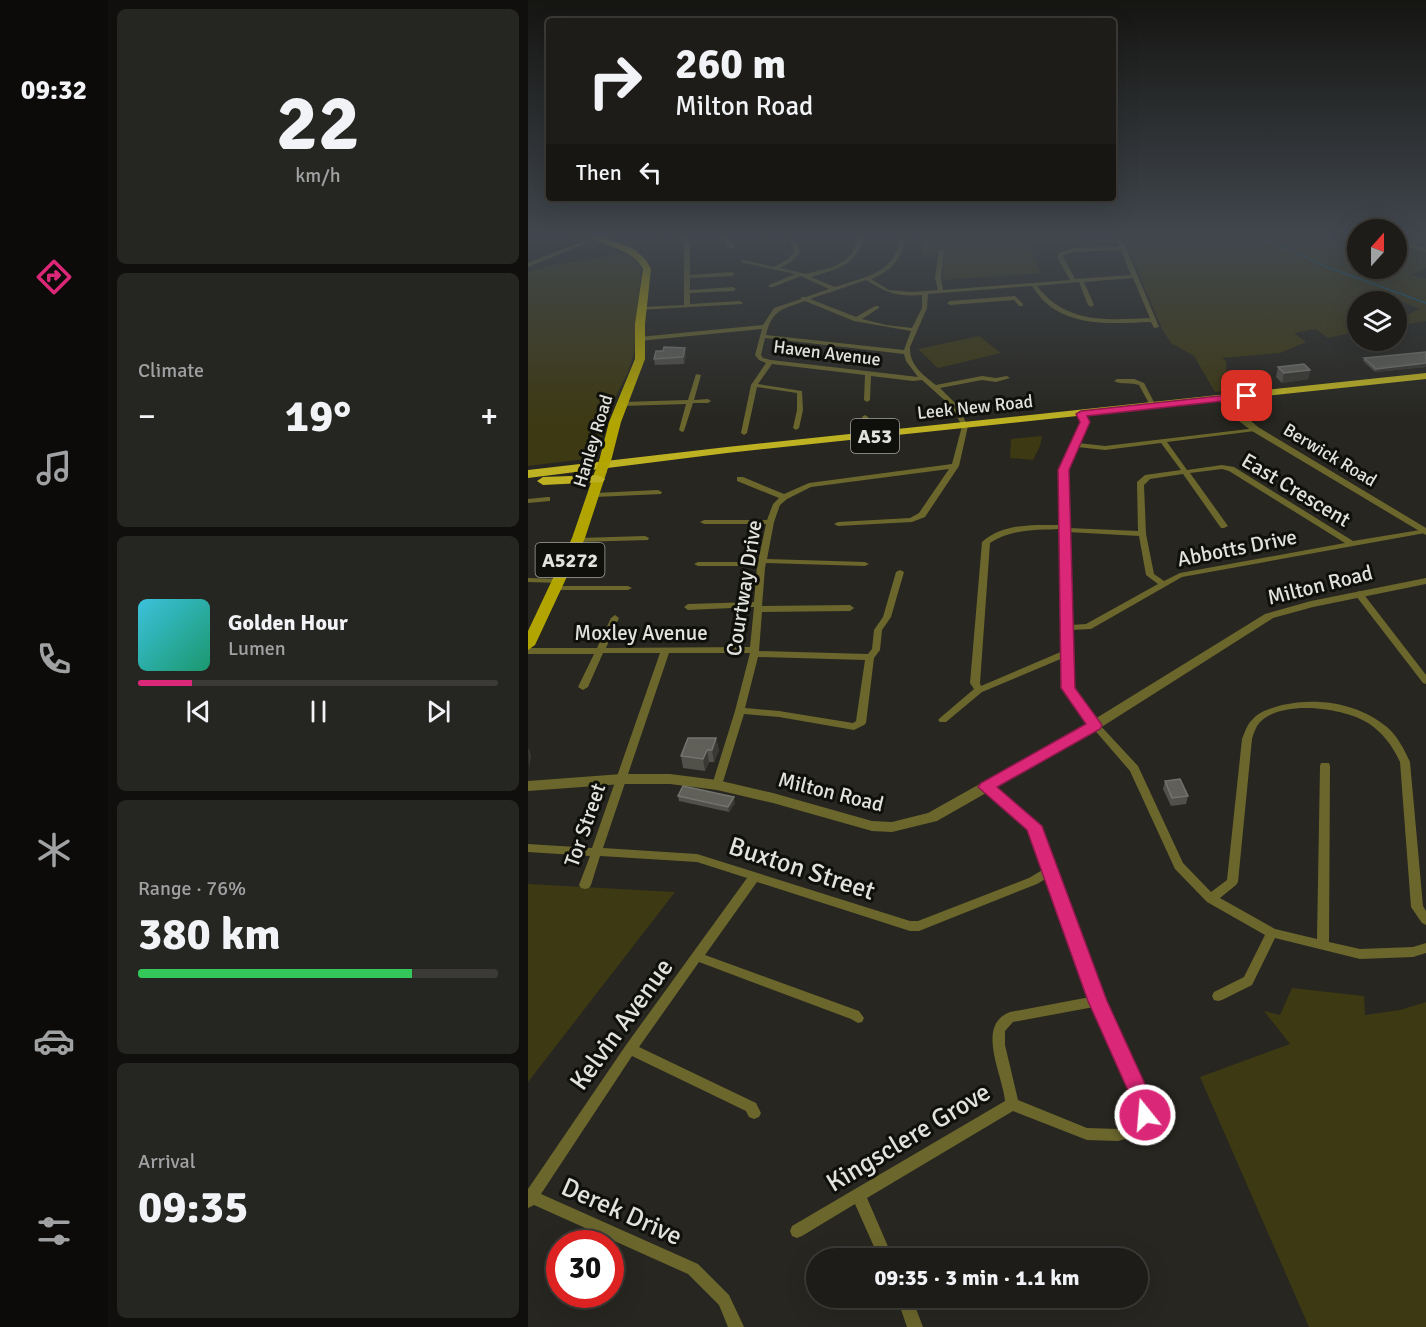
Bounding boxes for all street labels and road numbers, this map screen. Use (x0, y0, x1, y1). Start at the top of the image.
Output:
street label: Haven Avenue (772, 335, 882, 371)
street label: Leek New Road (916, 390, 1034, 424)
street label: Hanley Road (568, 392, 618, 490)
road number: A53 (851, 419, 899, 453)
street label: Berwick Road (1279, 419, 1381, 491)
street label: East Crescent (1237, 447, 1355, 533)
street label: Courtway Drive (720, 518, 768, 658)
street label: Abbotts Drive (1175, 524, 1299, 572)
road number: A5272 (536, 543, 604, 577)
street label: Milton Road (1265, 559, 1375, 611)
street label: Moxley Avenue (574, 620, 708, 646)
street label: Milton Road (776, 766, 886, 818)
street label: Tor Street (559, 780, 611, 870)
street label: Buxton Street (724, 830, 879, 908)
street label: Kelvin Avenue (563, 952, 680, 1097)
street label: Kingsclere Grove (821, 1076, 996, 1199)
street label: Derek Drive (556, 1171, 687, 1253)

